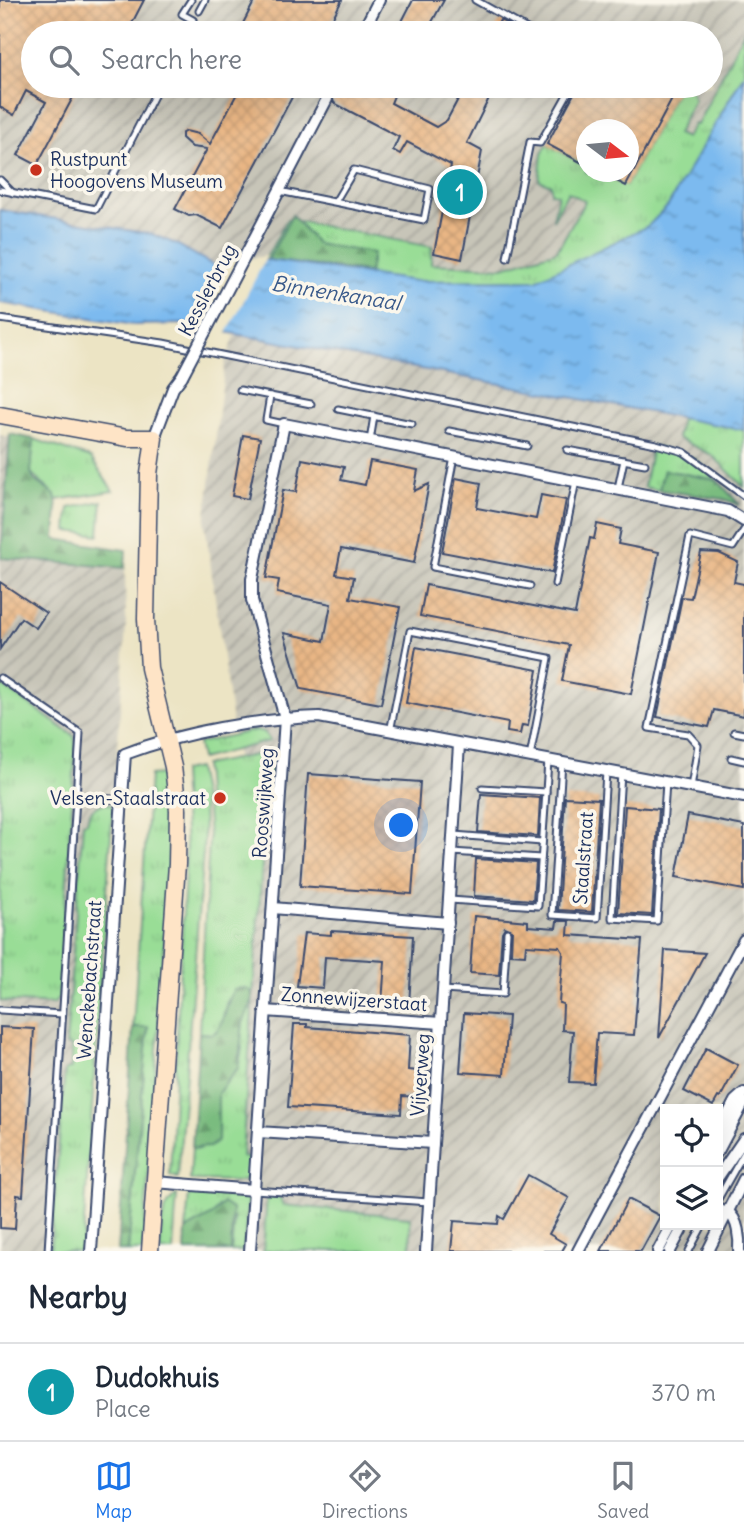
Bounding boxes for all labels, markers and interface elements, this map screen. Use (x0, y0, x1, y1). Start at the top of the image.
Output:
search box (21, 21, 723, 98)
icon: search (45, 41, 83, 79)
text: Search here (101, 43, 242, 76)
north arrow (576, 119, 639, 182)
place label: Rustpunt Hoogovens Museum (50, 147, 223, 193)
marker: Rustpunt Hoogovens Museum (28, 162, 44, 178)
pin: 1 (437, 166, 483, 218)
street label: Kesslerbrug (173, 240, 241, 340)
water label: Binnenkanaal (270, 270, 405, 317)
street label: Rooswijkweg (247, 747, 279, 859)
place label: Velsen-Staalstraat (50, 786, 206, 810)
marker: Velsen-Staalstraat (212, 790, 228, 806)
your location (384, 808, 418, 842)
street label: Staalstraat (568, 811, 598, 905)
street label: Wenckebachstraat (71, 899, 107, 1061)
street label: Zonnewijzerstaat (280, 982, 428, 1016)
street label: Vijverweg (405, 1033, 435, 1117)
map controls (660, 1104, 723, 1230)
button: locate (660, 1104, 723, 1167)
button: layers (660, 1167, 723, 1230)
text: Nearby (28, 1278, 128, 1316)
text: Dudokhuis (95, 1361, 219, 1394)
text: 1 (46, 1378, 56, 1407)
text: 370 m (651, 1378, 716, 1407)
text: Place (95, 1394, 151, 1423)
tab: Map (95, 1457, 133, 1523)
tab: Directions (322, 1457, 408, 1523)
tab: Saved (597, 1457, 649, 1523)

